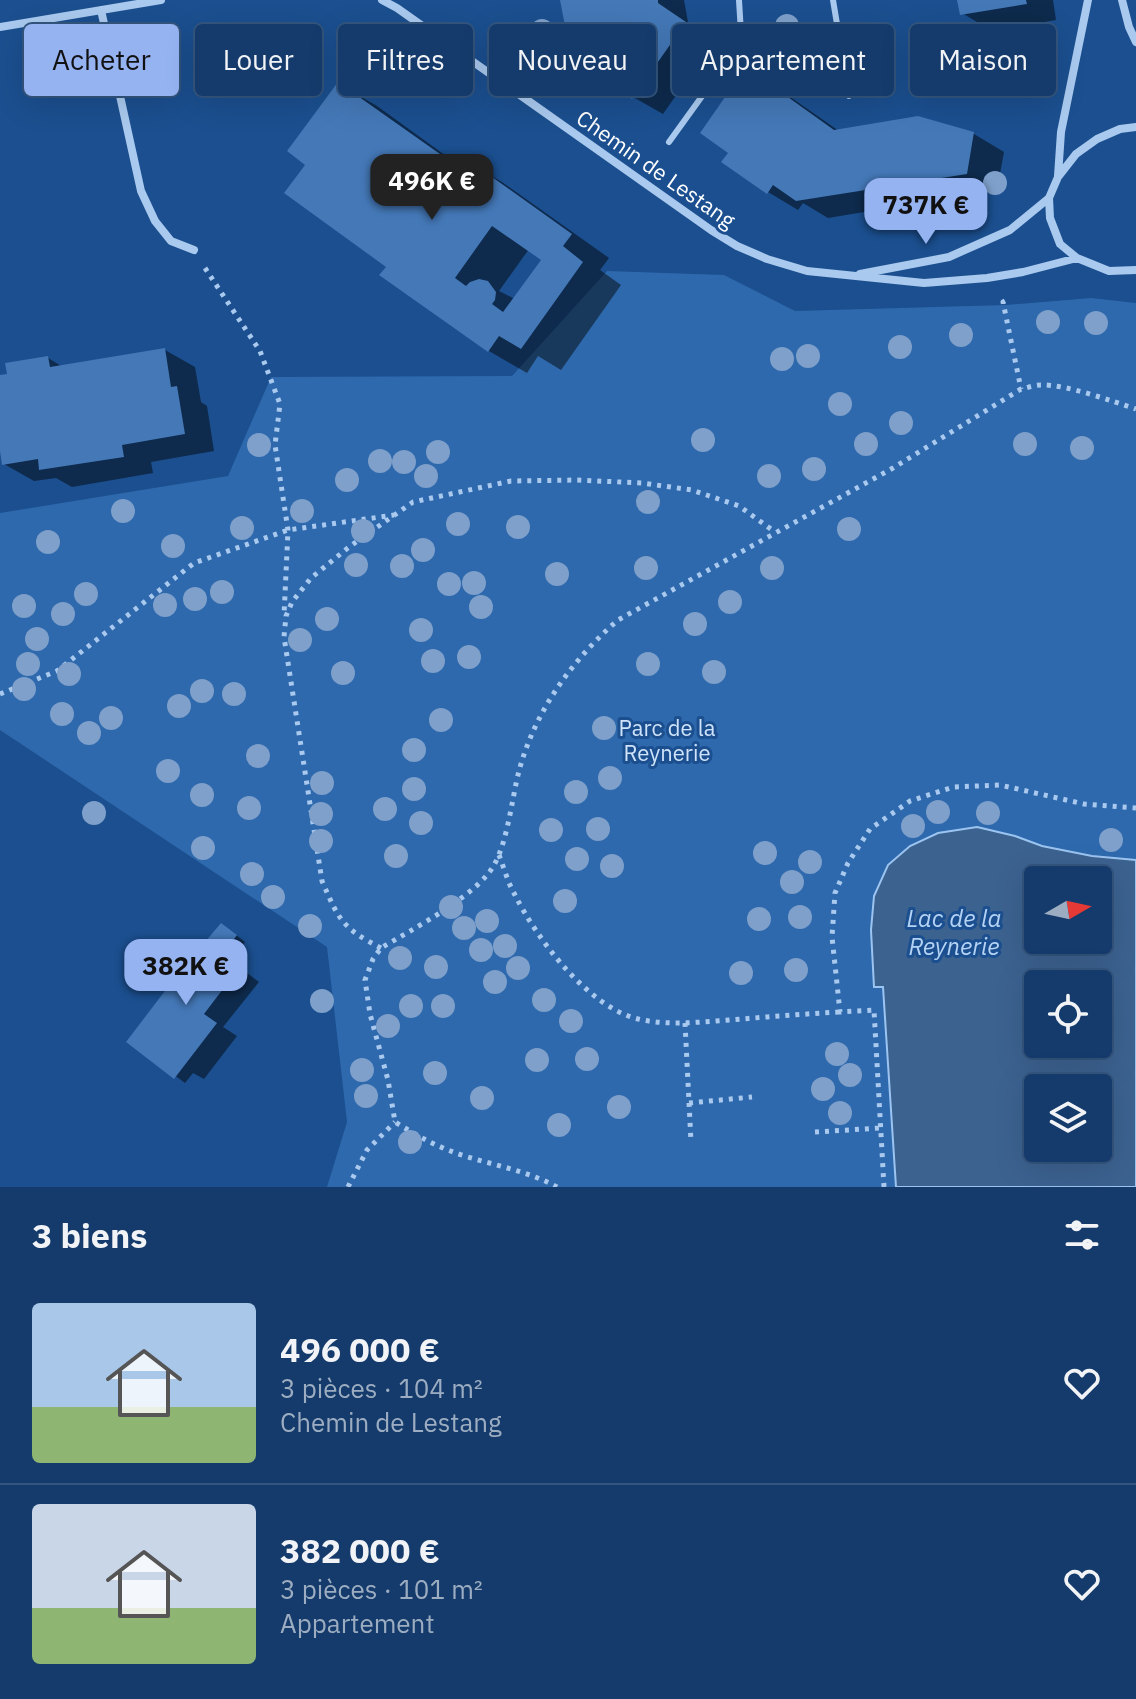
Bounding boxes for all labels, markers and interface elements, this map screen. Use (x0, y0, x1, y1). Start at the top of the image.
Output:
chip: Acheter (24, 24, 179, 96)
chip: Louer (195, 24, 322, 96)
chip: Filtres (338, 24, 473, 96)
chip: Nouveau (489, 24, 656, 96)
chip: Appartement (672, 24, 894, 96)
chip: Maison (910, 24, 1056, 96)
street label: Chemin de Lestang (571, 103, 742, 235)
pin: 496K € (367, 154, 497, 222)
text: 496K € (388, 163, 476, 197)
pin: 737K € (861, 178, 991, 246)
text: 737K € (882, 187, 970, 221)
park label: Parc de la Reynerie (619, 713, 716, 767)
north arrow (1024, 866, 1112, 954)
map controls (1024, 866, 1112, 1162)
water label: Lac de la Reynerie (907, 902, 1001, 962)
pin: 382K € (121, 939, 251, 1007)
text: 382K € (142, 948, 230, 982)
button: locate (1024, 970, 1112, 1058)
button: layers (1024, 1074, 1112, 1162)
text: 3 biens (32, 1213, 147, 1257)
icon: filters (1060, 1213, 1104, 1257)
text: 496 000 € (280, 1327, 440, 1371)
icon: home (96, 1335, 192, 1431)
icon: heart (1060, 1361, 1104, 1405)
text: 3 pièces · 104 m² (280, 1371, 483, 1405)
text: Chemin de Lestang (280, 1405, 502, 1439)
text: 382 000 € (280, 1528, 440, 1572)
icon: home (96, 1536, 192, 1632)
icon: heart (1060, 1562, 1104, 1606)
text: 3 pièces · 101 m² (280, 1572, 483, 1606)
text: Appartement (280, 1606, 435, 1640)

